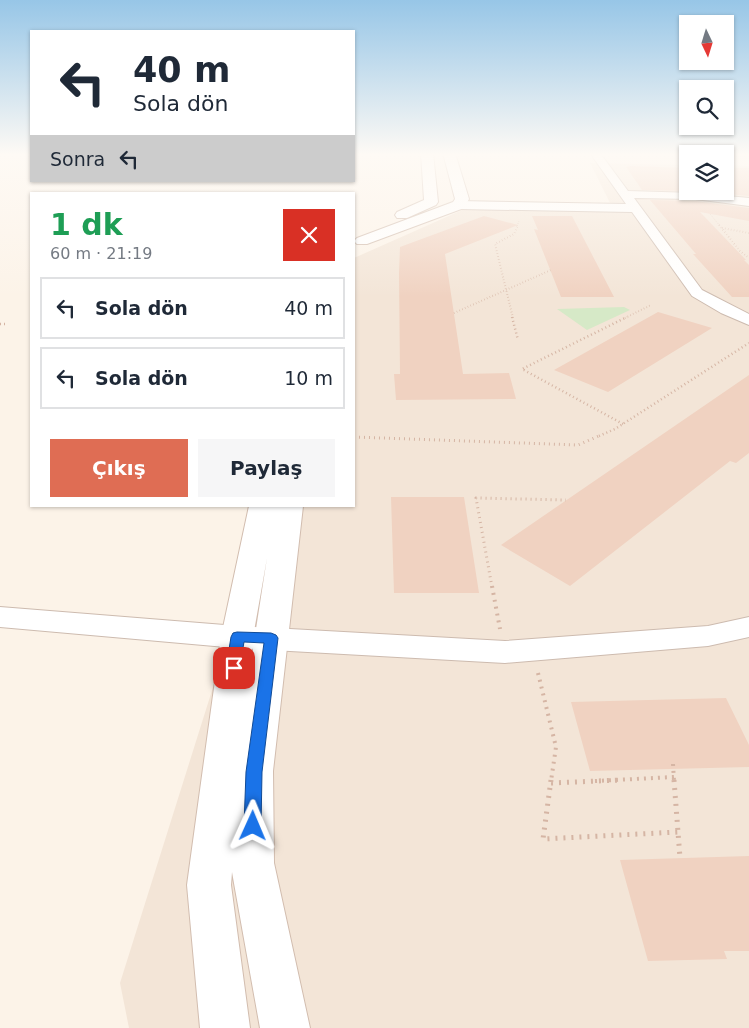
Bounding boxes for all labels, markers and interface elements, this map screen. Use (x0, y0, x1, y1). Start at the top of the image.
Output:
north arrow (679, 15, 734, 70)
map controls (679, 15, 734, 200)
icon: left (50, 50, 115, 115)
text: 40 m (133, 50, 230, 90)
button: search (679, 80, 734, 135)
text: Sola dön (133, 91, 228, 116)
icon: left (115, 145, 143, 173)
button: layers (679, 145, 734, 200)
text: Sonra (50, 148, 105, 170)
text: 1 dk (50, 207, 123, 242)
button: close (283, 209, 335, 261)
text: 60 m · 21:19 (50, 244, 152, 263)
icon: left (52, 294, 80, 322)
text: Sola dön (95, 297, 188, 319)
text: 40 m (284, 297, 333, 319)
icon: left (52, 364, 80, 392)
text: Sola dön (95, 367, 188, 389)
text: 10 m (284, 367, 333, 389)
button: Çıkış (50, 439, 188, 497)
button: Paylaş (198, 439, 335, 497)
pin (213, 647, 255, 689)
icon: arrive (220, 654, 248, 682)
position arrow (226, 799, 278, 851)

